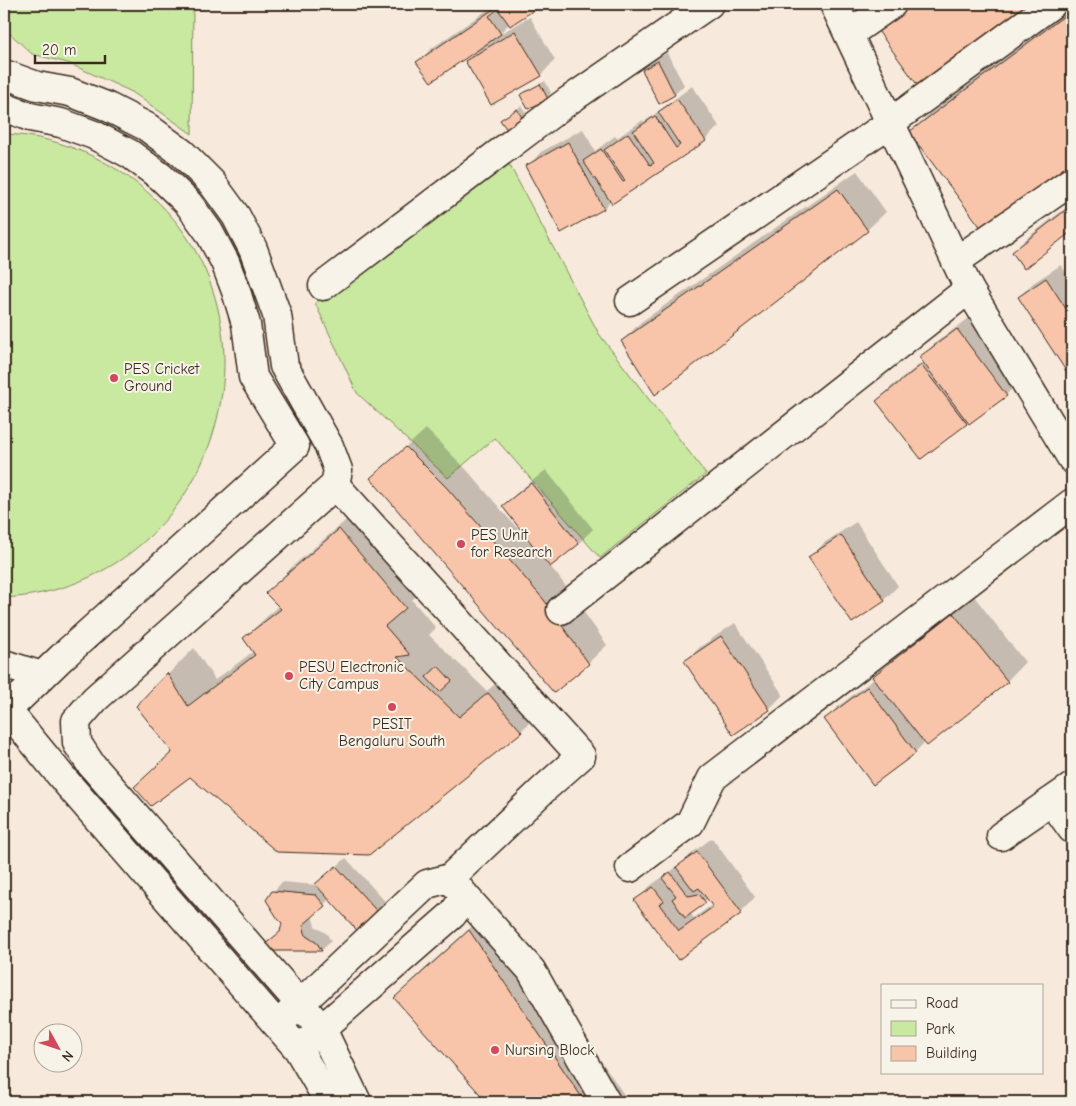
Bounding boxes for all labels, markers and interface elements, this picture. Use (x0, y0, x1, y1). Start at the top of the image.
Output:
scale bar (35, 32, 105, 64)
text: 20 m (42, 41, 76, 59)
place label: PES Cricket Ground (124, 360, 200, 395)
marker: PES Cricket Ground (108, 372, 120, 384)
place label: PES Unit for Research (470, 526, 552, 561)
marker: PES Unit for Research (455, 538, 467, 550)
place label: PESU Electronic City Campus (299, 658, 404, 693)
marker: PESU Electronic City Campus (283, 670, 295, 682)
marker: PESIT Bengaluru South (386, 701, 398, 713)
place label: PESIT Bengaluru South (339, 715, 445, 750)
legend (881, 984, 1044, 1074)
text: Road (926, 994, 958, 1012)
text: Park (926, 1020, 955, 1038)
north arrow (32, 1024, 82, 1074)
place label: Nursing Block (505, 1041, 595, 1059)
marker: Nursing Block (489, 1044, 501, 1056)
text: Building (926, 1044, 977, 1062)
text: N (58, 1047, 77, 1065)

